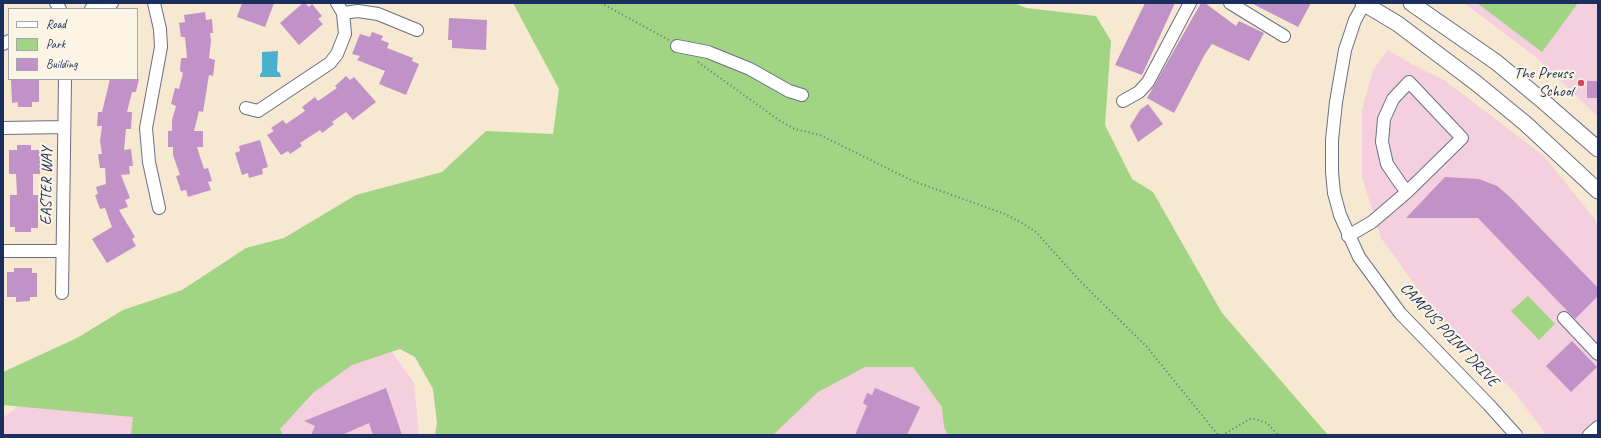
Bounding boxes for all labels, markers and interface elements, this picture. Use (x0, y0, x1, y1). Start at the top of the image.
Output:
legend (8, 8, 138, 80)
text: Road (46, 16, 66, 32)
text: Park (46, 36, 65, 52)
text: Building (46, 56, 78, 72)
place label: The Preuss School (1514, 64, 1573, 102)
marker: The Preuss School (1576, 78, 1586, 88)
street label: EASTER WAY (37, 147, 57, 225)
street label: CAMPUS POINT DRIVE (1396, 279, 1502, 391)

